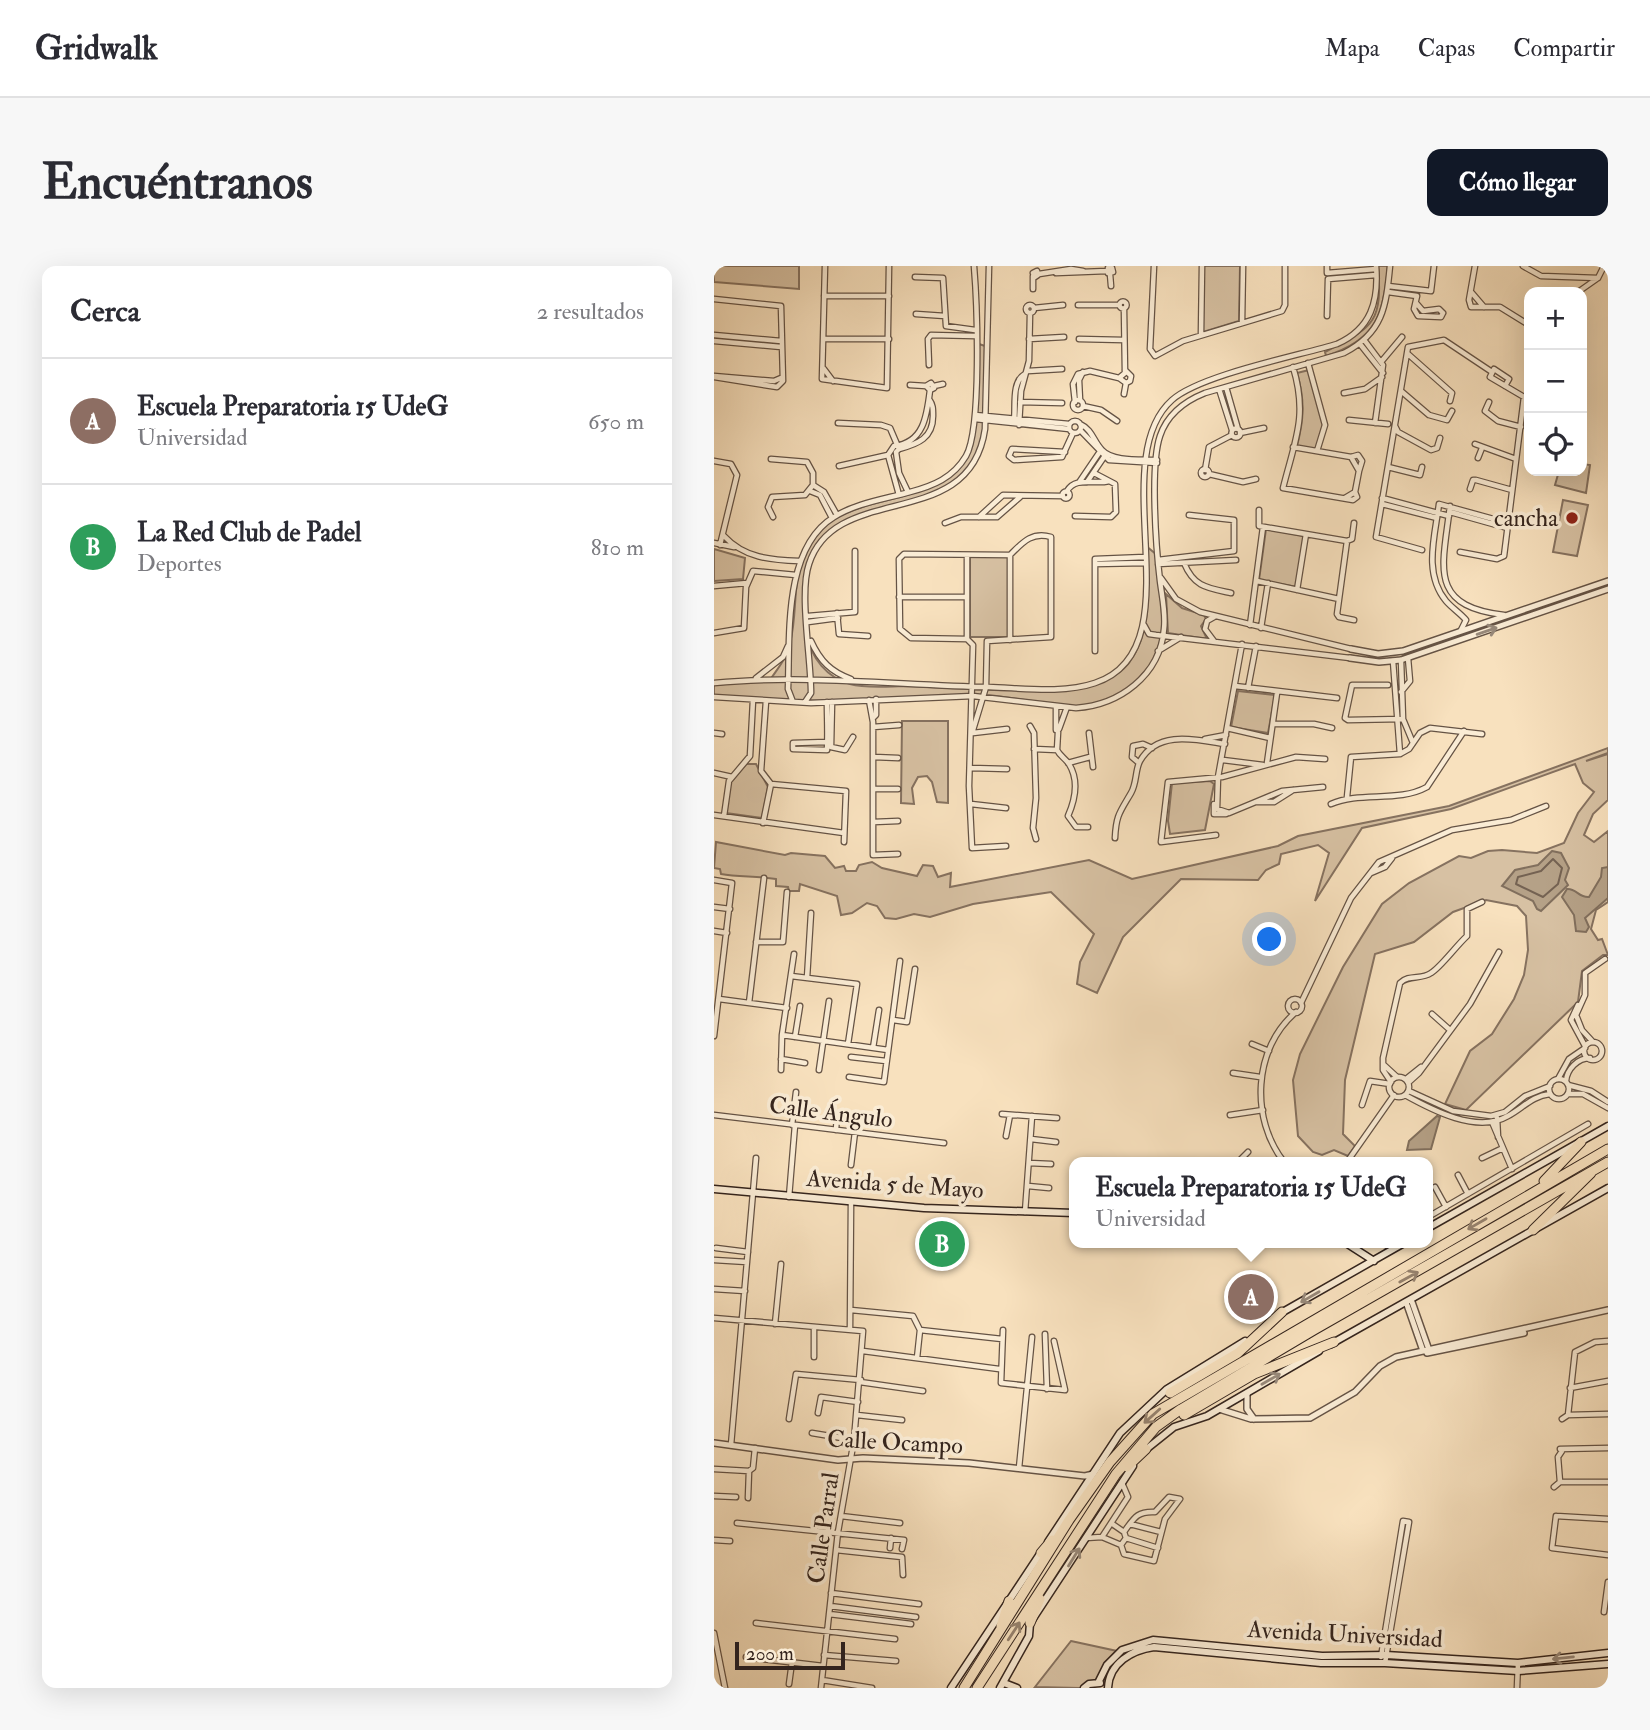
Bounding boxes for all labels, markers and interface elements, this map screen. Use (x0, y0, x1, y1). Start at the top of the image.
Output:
text: Gridwalk (35, 28, 158, 69)
text: Mapa (1325, 33, 1380, 64)
text: Capas (1418, 33, 1475, 64)
text: Compartir (1513, 33, 1615, 64)
button: Cómo llegar (1427, 149, 1608, 216)
text: Encuéntranos (42, 152, 313, 213)
map controls (1524, 287, 1587, 476)
button: + (1524, 287, 1587, 350)
text: Cerca (70, 293, 140, 330)
text: 2 resultados (537, 297, 644, 326)
button: − (1524, 350, 1587, 413)
text: Escuela Preparatoria 15 UdeG (137, 391, 448, 423)
text: A (86, 407, 100, 436)
text: 650 m (588, 407, 644, 436)
button: locate (1524, 413, 1587, 476)
text: Universidad (137, 423, 248, 452)
place label: cancha (1494, 503, 1559, 534)
marker: cancha (1564, 510, 1580, 526)
text: La Red Club de Padel (137, 517, 362, 549)
text: B (85, 533, 101, 562)
text: 810 m (591, 533, 644, 562)
text: Deportes (137, 549, 222, 578)
one-way arrow (1475, 624, 1497, 636)
your location (1252, 922, 1286, 956)
street label: Calle Ángulo (767, 1089, 895, 1135)
popup (1069, 1157, 1433, 1248)
street label: Avenida 5 de Mayo (804, 1163, 985, 1206)
text: Escuela Preparatoria 15 UdeG (1095, 1172, 1407, 1204)
text: Universidad (1095, 1204, 1206, 1233)
pin: B (919, 1218, 965, 1270)
one-way arrow (1467, 1218, 1488, 1231)
one-way arrow (1398, 1269, 1419, 1283)
pin: A (1228, 1271, 1274, 1323)
one-way arrow (1300, 1290, 1320, 1304)
one-way arrow (1260, 1372, 1280, 1386)
one-way arrow (1143, 1408, 1161, 1424)
street label: Calle Ocampo (826, 1423, 964, 1462)
street label: Calle Parral (800, 1471, 847, 1586)
one-way arrow (1067, 1548, 1082, 1567)
street label: Avenida Universidad (1246, 1614, 1444, 1655)
one-way arrow (1007, 1622, 1021, 1641)
scale bar (735, 1639, 845, 1671)
text: 200 m (746, 1642, 794, 1666)
one-way arrow (1552, 1652, 1575, 1665)

